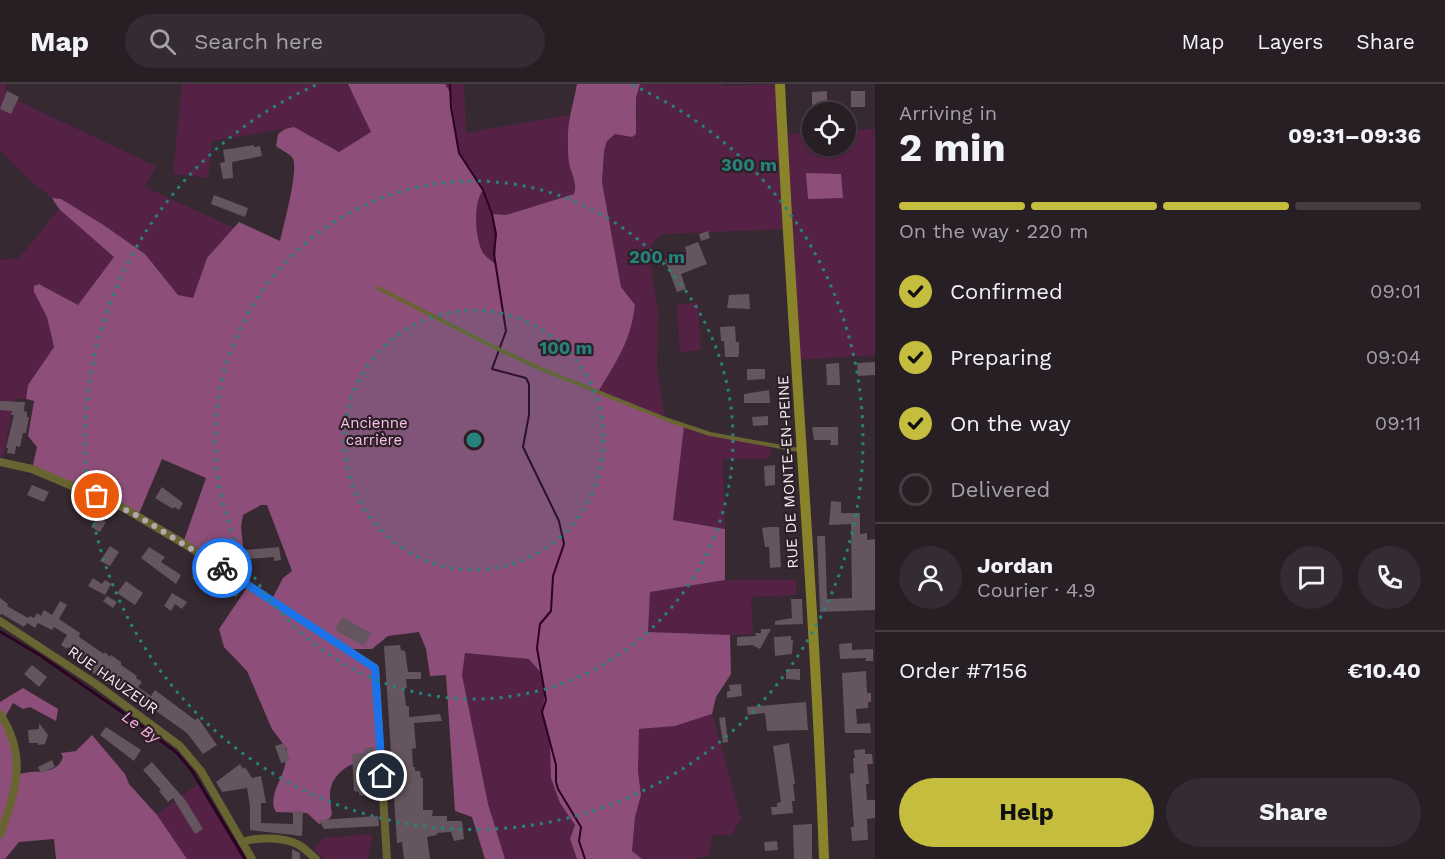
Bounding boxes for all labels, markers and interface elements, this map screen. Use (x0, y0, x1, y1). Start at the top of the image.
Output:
search box (125, 14, 545, 68)
text: Map (30, 25, 89, 58)
icon: search (146, 25, 179, 58)
text: Search here (194, 29, 323, 54)
text: Map (1181, 29, 1224, 54)
text: Layers (1257, 29, 1323, 54)
text: Share (1356, 29, 1415, 54)
text: Arriving in (899, 101, 997, 125)
map controls (802, 102, 856, 156)
button: locate (802, 102, 856, 156)
text: 09:31–09:36 (1288, 123, 1421, 148)
text: 2 min (899, 125, 1006, 170)
text: 300 m (721, 154, 777, 175)
text: On the way · 220 m (899, 219, 1088, 243)
text: 200 m (629, 246, 685, 267)
icon: check (899, 275, 932, 308)
text: Confirmed (950, 279, 1063, 304)
text: 09:01 (1370, 279, 1421, 303)
text: 100 m (539, 337, 593, 358)
icon: check (899, 341, 932, 374)
text: Preparing (950, 345, 1051, 370)
text: 09:04 (1366, 345, 1421, 369)
street label: RUE DE MONTE-EN-PEINE (774, 375, 802, 569)
icon: check (899, 407, 932, 440)
text: On the way (950, 411, 1071, 436)
text: 09:11 (1375, 411, 1421, 435)
park label: Ancienne carrière (340, 414, 408, 449)
centre of rings (464, 430, 484, 450)
pin (71, 470, 122, 521)
text: Delivered (950, 477, 1050, 502)
icon: bag (80, 479, 113, 512)
courier (192, 538, 252, 598)
button: person (899, 546, 962, 609)
button: chat (1280, 546, 1343, 609)
button: phone (1358, 546, 1421, 609)
icon: bike (206, 552, 239, 585)
text: Jordan (977, 553, 1053, 578)
text: Courier · 4.9 (977, 578, 1096, 602)
street label: RUE HAUZEUR (64, 642, 162, 718)
text: Order #7156 (899, 658, 1028, 683)
text: €10.40 (1347, 658, 1421, 683)
water label: Le By (118, 707, 164, 748)
pin (356, 750, 407, 801)
icon: home (365, 759, 398, 792)
button: Help (899, 778, 1154, 847)
button: Share (1166, 778, 1421, 847)

